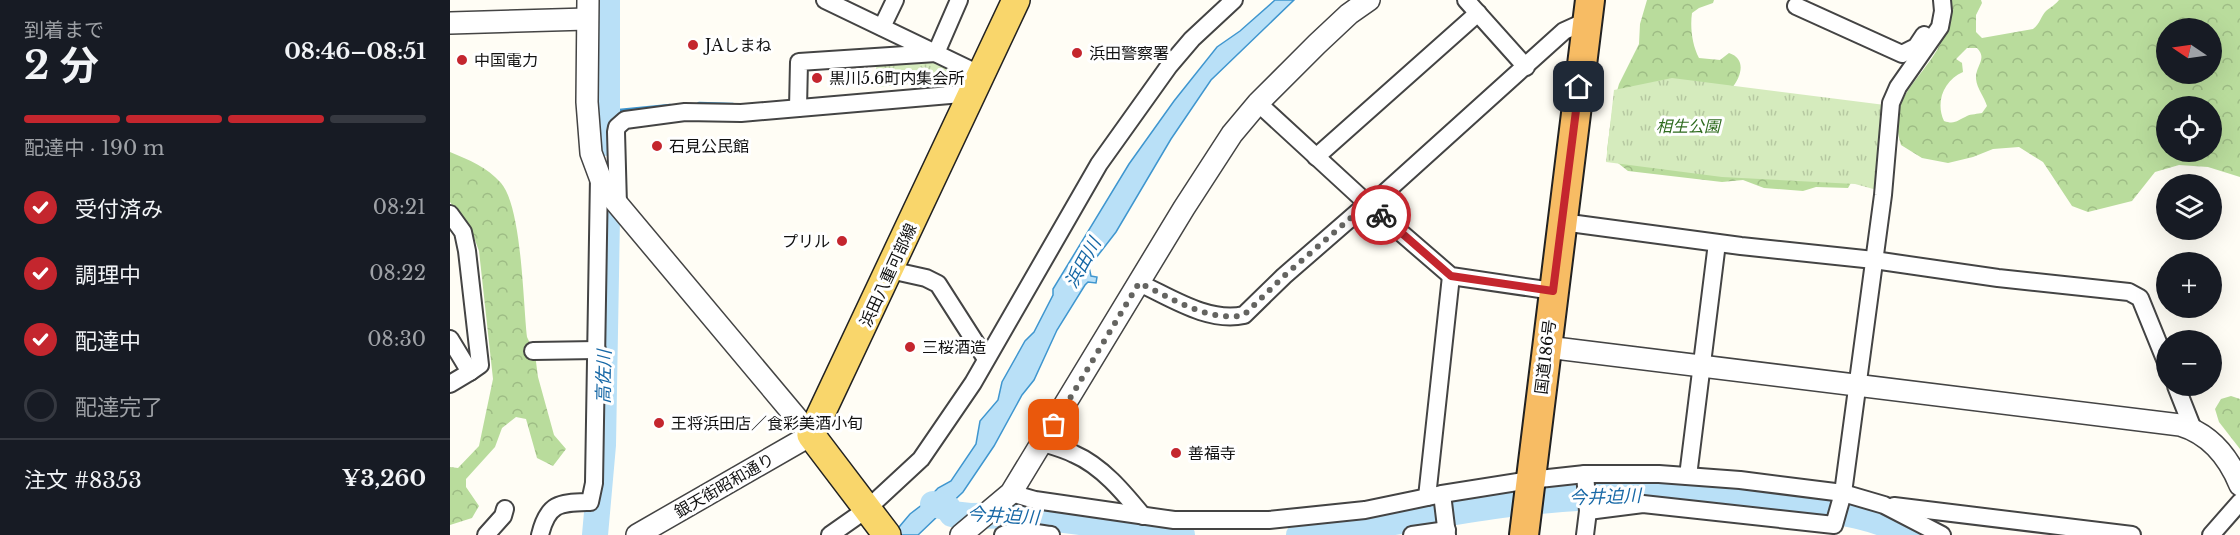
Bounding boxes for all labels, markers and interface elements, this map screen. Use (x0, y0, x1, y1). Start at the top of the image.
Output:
text: 到着まで (24, 18, 104, 42)
north arrow (2156, 18, 2222, 84)
map controls (2156, 18, 2222, 396)
place label: JAしまね (703, 35, 772, 55)
text: 08:46–08:51 (284, 38, 426, 65)
marker: JAしまね (686, 38, 700, 52)
text: 2 分 (24, 41, 99, 90)
place label: 浜田警察署 (1089, 43, 1169, 63)
marker: 浜田警察署 (1070, 46, 1084, 60)
place label: 中国電力 (474, 50, 538, 70)
marker: 中国電力 (455, 53, 469, 67)
pin (1553, 61, 1604, 112)
place label: 黒川5.6町内集会所 (829, 68, 964, 88)
icon: home (1562, 70, 1595, 103)
marker: 黒川5.6町内集会所 (810, 71, 824, 85)
button: locate (2156, 96, 2222, 162)
park label: 相生公園 (1656, 116, 1722, 136)
text: 配達中 · 190 m (24, 136, 164, 160)
place label: 石見公民館 (669, 136, 749, 156)
marker: 石見公民館 (650, 139, 664, 153)
button: layers (2156, 174, 2222, 240)
courier (1351, 185, 1411, 245)
icon: check (24, 191, 57, 224)
text: 08:21 (373, 195, 426, 219)
text: 受付済み (75, 196, 163, 223)
icon: bike (1365, 199, 1398, 232)
street label: 浜田八重可部線 (855, 220, 921, 330)
place label: プリル (782, 231, 830, 251)
water label: 浜田川 (1060, 232, 1107, 292)
marker: プリル (835, 234, 849, 248)
button: + (2156, 252, 2222, 318)
icon: check (24, 257, 57, 290)
text: 08:22 (369, 261, 426, 285)
text: 調理中 (75, 262, 141, 289)
street label: 国道186号 (1530, 318, 1560, 396)
icon: check (24, 323, 57, 356)
text: 08:30 (367, 327, 426, 351)
text: 配達中 (75, 328, 141, 355)
button: − (2156, 330, 2222, 396)
place label: 三桜酒造 (922, 337, 986, 357)
marker: 三桜酒造 (903, 340, 917, 354)
water label: 高佐川 (593, 348, 616, 404)
text: 配達完了 (75, 394, 163, 421)
pin (1028, 399, 1079, 450)
icon: bag (1037, 408, 1070, 441)
place label: 王将浜田店／食彩美酒小旬 (671, 413, 863, 433)
marker: 王将浜田店／食彩美酒小旬 (652, 416, 666, 430)
place label: 善福寺 (1188, 443, 1236, 463)
marker: 善福寺 (1169, 446, 1183, 460)
street label: 銀天街昭和通り (670, 448, 778, 522)
text: ¥3,260 (342, 465, 426, 492)
text: 注文 #8353 (24, 467, 142, 494)
water label: 今井迫川 (1569, 485, 1643, 509)
water label: 今井迫川 (966, 503, 1042, 529)

